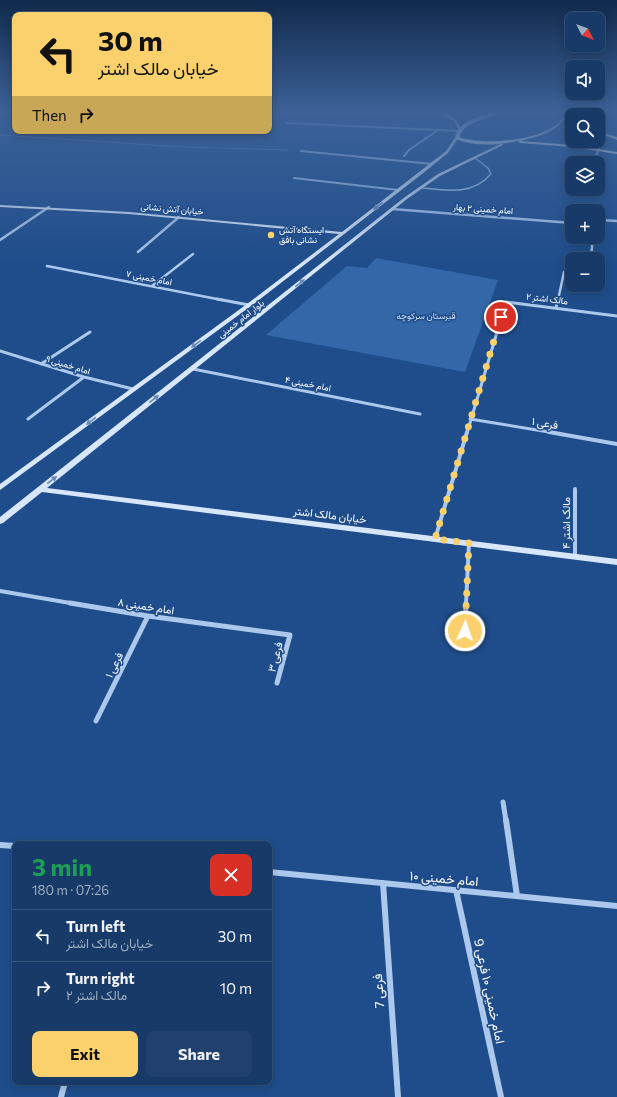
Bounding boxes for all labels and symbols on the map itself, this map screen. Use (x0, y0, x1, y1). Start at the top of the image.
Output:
north arrow (565, 12, 605, 52)
street label: خیابان آتش نشانی (140, 200, 204, 217)
street label: امام خمینی ۲ بهار (451, 201, 514, 217)
one-way arrow (372, 202, 383, 210)
place label: ایستگاه آتش نشانی بافق (279, 224, 324, 245)
marker: ایستگاه آتش نشانی بافق (266, 230, 276, 240)
street label: امام خمینی ۷ (125, 268, 173, 288)
one-way arrow (295, 279, 306, 288)
street label: مالک اشتر ۲ (525, 290, 569, 308)
street label: بلوار امام خمینی (215, 297, 267, 341)
pin (484, 300, 518, 334)
park label: قبرستان سرکوچه (396, 310, 456, 322)
one-way arrow (191, 340, 201, 348)
street label: امام خمینی ۹ (44, 353, 92, 377)
street label: امام خمینی ۴ (284, 374, 332, 394)
one-way arrow (149, 395, 160, 403)
street label: فرعی ۱ (531, 414, 559, 432)
one-way arrow (86, 416, 96, 424)
one-way arrow (47, 475, 58, 484)
street label: مالک اشتر ۴ (559, 497, 573, 549)
street label: خیابان مالک اشتر (292, 503, 367, 526)
street label: امام خمینی ۸ (117, 595, 175, 618)
position arrow (444, 610, 486, 652)
street label: فرعی ۳ (264, 640, 286, 674)
street label: فرعی ۱ (102, 650, 126, 680)
street label: امام خمینی ۱۰ (409, 867, 479, 890)
street label: امام خمینی ۱۰ فرعی 9 (470, 937, 509, 1045)
street label: فرعی 7 (369, 973, 388, 1009)

